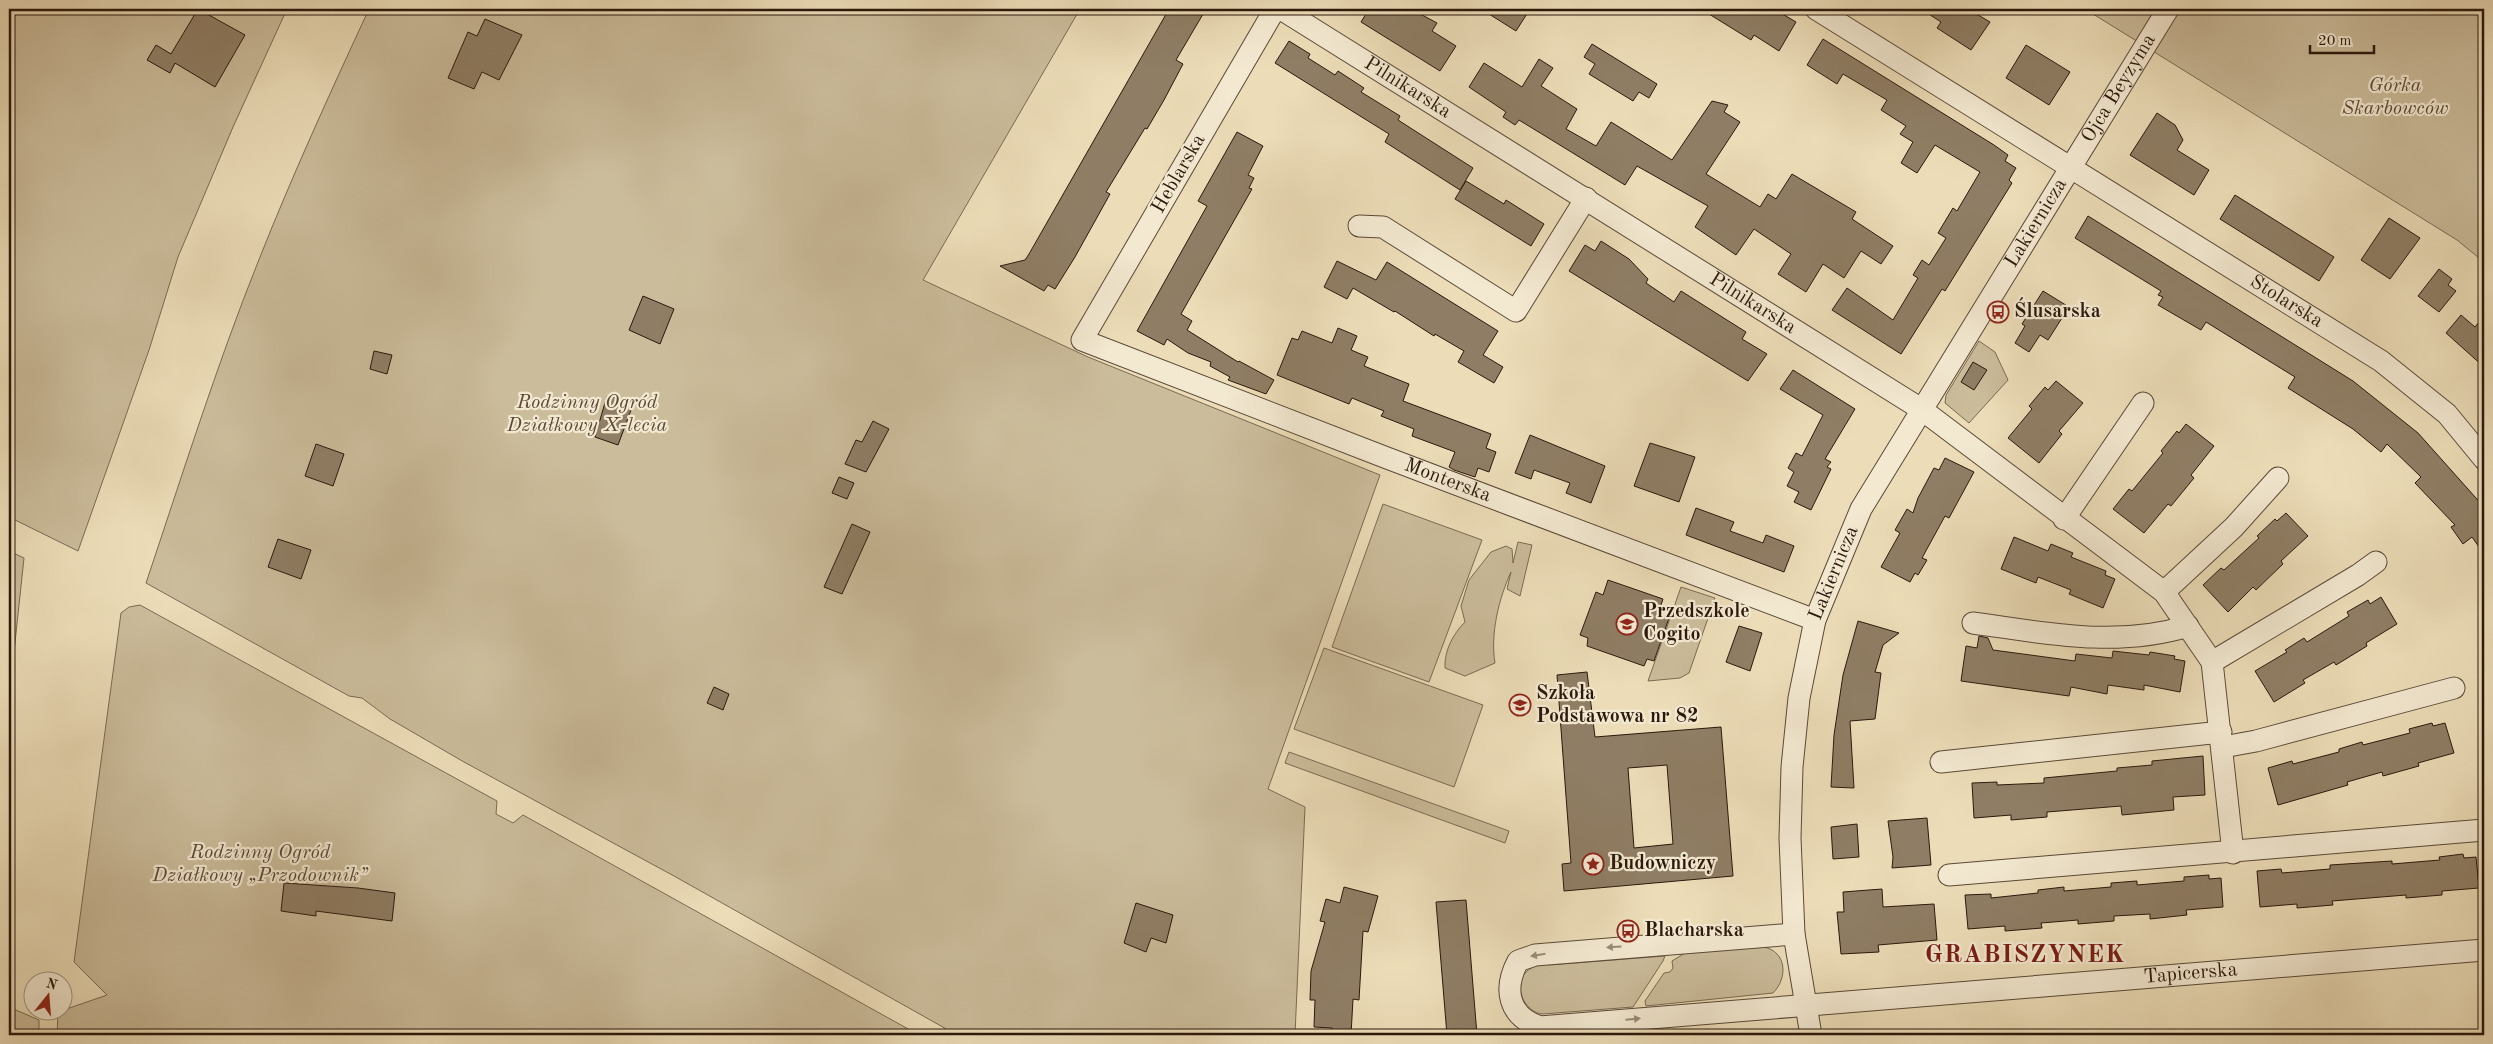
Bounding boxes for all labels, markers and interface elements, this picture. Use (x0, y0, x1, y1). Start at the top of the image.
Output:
scale bar (2310, 22, 2374, 54)
street label: Ojca Beyzyma (2078, 31, 2160, 146)
text: 20 m (2318, 34, 2352, 49)
street label: Pilnikarska (1360, 53, 1454, 123)
park label: Górka Skarbowców (2342, 76, 2448, 119)
street label: Heblarska (1148, 131, 1210, 217)
street label: Lakiernicza (2002, 175, 2071, 271)
street label: Pilnikarska (1706, 269, 1799, 338)
street label: Stolarska (2246, 272, 2326, 332)
place label: Ślusarska (2014, 297, 2101, 322)
bus stop icon: Ślusarska (1986, 300, 2010, 324)
park label: Rodzinny Ogród Działkowy X-lecia (506, 393, 667, 436)
street label: Monterska (1402, 456, 1494, 506)
street label: Lakiernicza (1806, 523, 1863, 623)
place label: Przedszkole Cogito (1643, 602, 1750, 645)
school or university icon: Przedszkole Cogito (1615, 612, 1639, 636)
place label: Szkoła Podstawowa nr 82 (1536, 684, 1699, 727)
school or university icon: Szkoła Podstawowa nr 82 (1508, 693, 1532, 717)
park label: Rodzinny Ogród Działkowy „Przodownik” (151, 843, 369, 886)
place icon: Budowniczy (1581, 852, 1605, 876)
place label: Budowniczy (1609, 854, 1716, 874)
bus stop icon: Blacharska (1616, 919, 1640, 943)
place label: Blacharska (1644, 921, 1744, 941)
one-way arrow (1606, 943, 1622, 951)
district label: GRABISZYNEK (1925, 943, 2125, 968)
one-way arrow (1530, 951, 1546, 959)
street label: Tapicerska (2143, 960, 2238, 988)
north arrow (22, 972, 72, 1022)
text: N (44, 976, 59, 993)
one-way arrow (1625, 1015, 1641, 1023)

